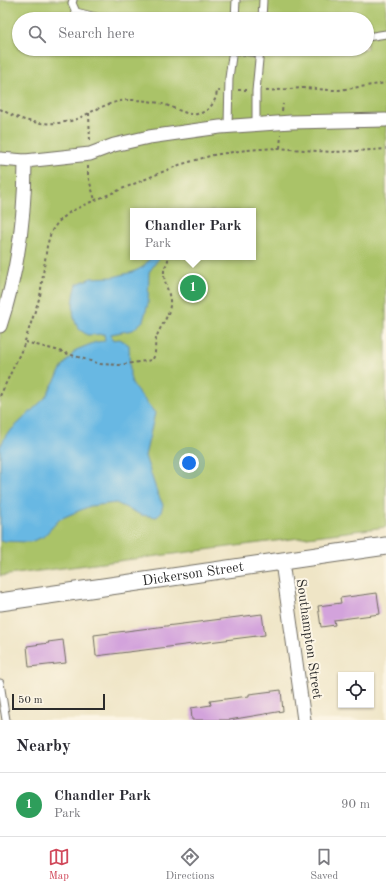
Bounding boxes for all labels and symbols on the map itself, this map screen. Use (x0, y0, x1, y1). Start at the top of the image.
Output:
pin: 1 (180, 273, 206, 303)
your location (179, 453, 199, 473)
street label: Dickerson Street (142, 560, 245, 588)
street label: Southampton Street (294, 578, 324, 700)
scale bar (12, 692, 105, 711)

